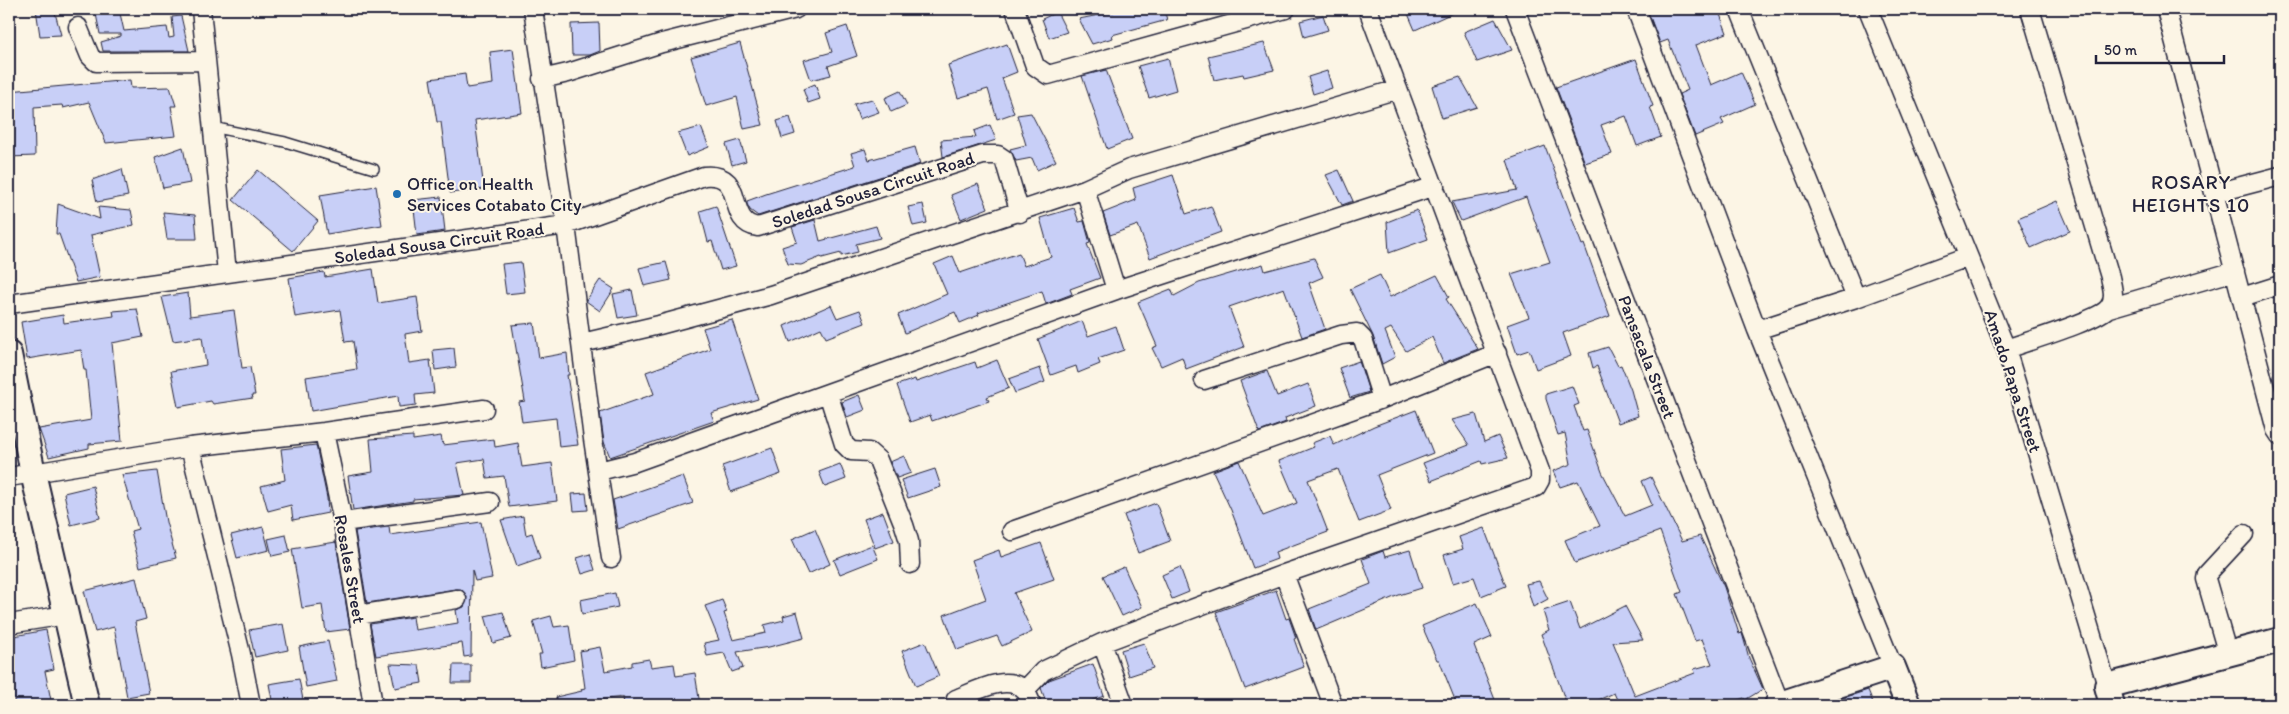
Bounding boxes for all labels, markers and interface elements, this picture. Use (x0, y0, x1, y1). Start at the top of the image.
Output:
scale bar (2096, 32, 2224, 64)
text: 50 m (2104, 41, 2137, 59)
street label: Soledad Sousa Circuit Road (769, 147, 977, 233)
district label: ROSARY HEIGHTS 10 (2132, 170, 2250, 217)
place label: Office on Health Services Cotabato City (407, 173, 582, 216)
marker: Office on Health Services Cotabato City (391, 188, 403, 200)
street label: Soledad Sousa Circuit Road (333, 217, 546, 269)
street label: Pansacala Street (1613, 292, 1681, 422)
street label: Amado Papa Street (1980, 307, 2047, 456)
street label: Rosales Street (330, 513, 370, 625)

